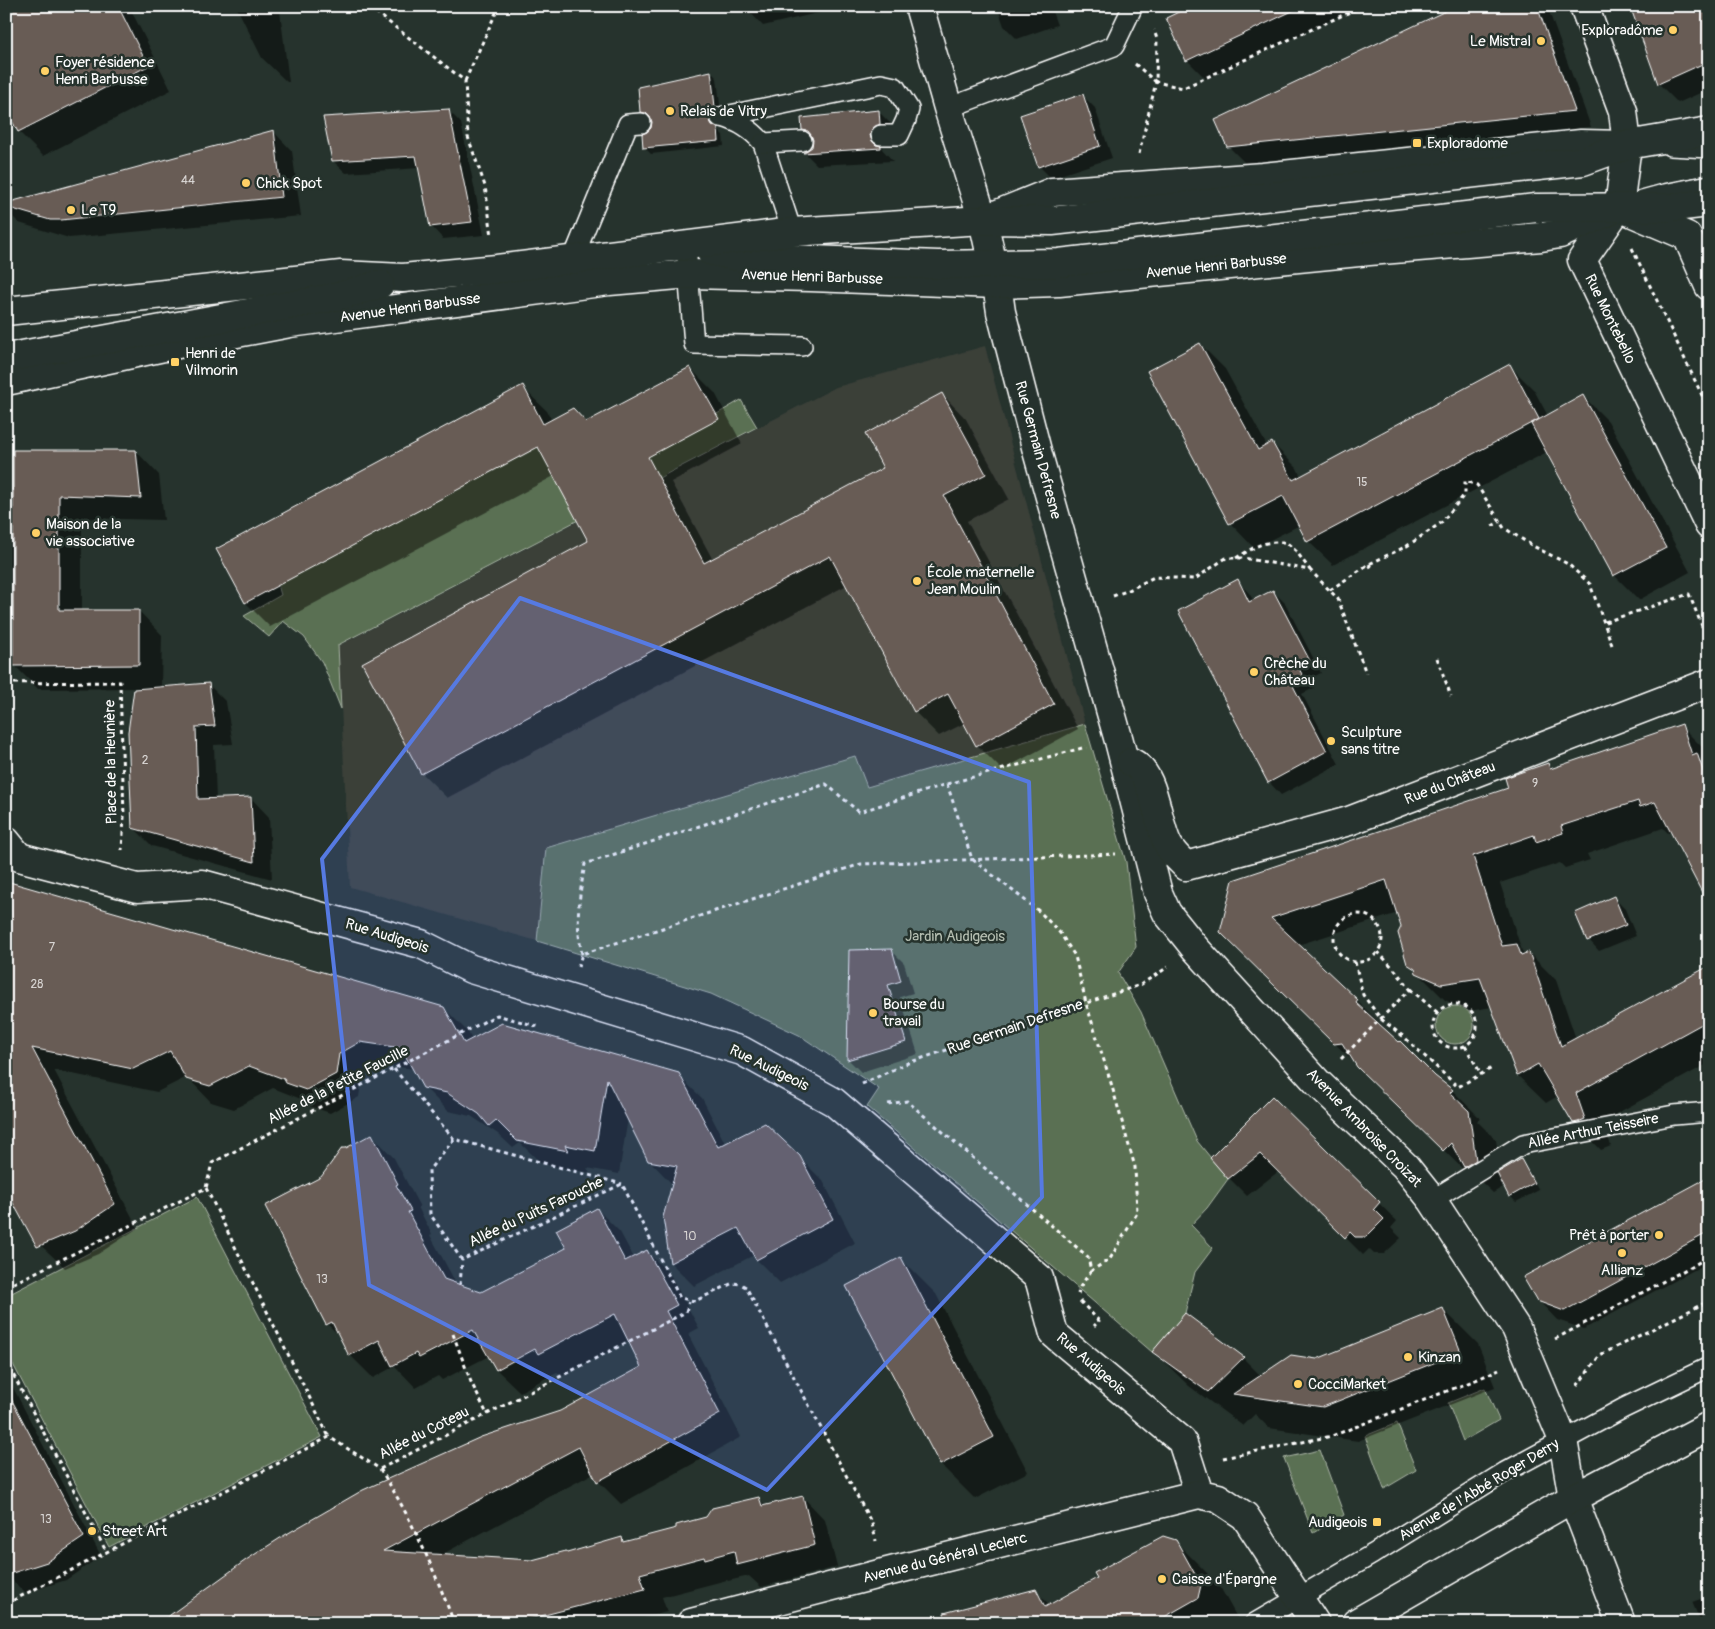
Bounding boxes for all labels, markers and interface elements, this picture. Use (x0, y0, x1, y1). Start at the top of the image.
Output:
place label: Exploradôme (1581, 21, 1664, 40)
marker: Exploradôme (1667, 24, 1679, 36)
place label: Le Mistral (1470, 32, 1531, 51)
marker: Le Mistral (1535, 35, 1547, 47)
place label: Foyer résidence Henri Barbusse (55, 53, 155, 89)
marker: Foyer résidence Henri Barbusse (39, 65, 51, 77)
place label: Relais de Vitry (680, 102, 767, 121)
marker: Relais de Vitry (664, 105, 676, 117)
place label: Exploradome (1427, 134, 1509, 153)
marker: Exploradome (1411, 137, 1423, 149)
house number: 44 (181, 173, 195, 188)
place label: Chick Spot (256, 174, 323, 193)
marker: Chick Spot (240, 177, 252, 189)
place label: Le T9 (81, 201, 116, 220)
marker: Le T9 (65, 204, 77, 216)
street label: Avenue Henri Barbusse (1145, 249, 1288, 283)
street label: Avenue Henri Barbusse (741, 265, 884, 289)
street label: Rue Montebello (1580, 271, 1640, 367)
street label: Avenue Henri Barbusse (339, 289, 482, 327)
place label: Henri de Vilmorin (185, 344, 238, 380)
marker: Henri de Vilmorin (169, 356, 181, 368)
street label: Rue Germain Defresne (1010, 379, 1066, 522)
house number: 15 (1356, 475, 1368, 490)
place label: Maison de la vie associative (45, 515, 135, 551)
marker: Maison de la vie associative (30, 527, 42, 539)
place label: École maternelle Jean Moulin (927, 563, 1035, 599)
marker: École maternelle Jean Moulin (911, 575, 923, 587)
place label: Crèche du Château (1264, 654, 1327, 690)
marker: Crèche du Château (1248, 666, 1260, 678)
street label: Place de la Heunière (100, 699, 122, 824)
place label: Sculpture sans titre (1341, 723, 1402, 759)
marker: Sculpture sans titre (1325, 735, 1337, 747)
house number: 2 (142, 753, 149, 768)
street label: Rue du Château (1402, 757, 1498, 809)
house number: 9 (1532, 776, 1538, 791)
street label: Rue Audigeois (343, 914, 431, 958)
park label: Jardin Audigeois (905, 927, 1005, 946)
house number: 7 (49, 940, 56, 955)
house number: 28 (31, 977, 43, 992)
place label: Bourse du travail (882, 995, 945, 1031)
street label: Rue Germain Defresne (945, 995, 1086, 1059)
marker: Bourse du travail (867, 1007, 879, 1019)
street label: Allée de la Petite Faucille (264, 1041, 412, 1129)
street label: Rue Audigeois (726, 1041, 812, 1096)
street label: Avenue Ambroise Croizat (1302, 1065, 1426, 1192)
street label: Allée Arthur Teisseire (1526, 1109, 1661, 1153)
street label: Allée du Puits Farouche (466, 1172, 607, 1251)
place label: Prêt à porter (1569, 1226, 1650, 1245)
house number: 10 (684, 1229, 696, 1244)
marker: Prêt à porter (1653, 1229, 1665, 1241)
marker: Allianz (1616, 1247, 1628, 1259)
place label: Allianz (1601, 1261, 1643, 1280)
house number: 13 (316, 1272, 328, 1287)
street label: Rue Audigeois (1052, 1329, 1130, 1400)
place label: Kinzan (1418, 1348, 1461, 1367)
marker: Kinzan (1402, 1351, 1414, 1363)
place label: CocciMarket (1308, 1375, 1387, 1394)
marker: CocciMarket (1292, 1378, 1304, 1390)
street label: Allée du Coteau (376, 1402, 472, 1464)
street label: Avenue de l'Abbé Roger Derry (1395, 1434, 1563, 1546)
house number: 13 (40, 1512, 52, 1527)
place label: Audigeois (1308, 1513, 1367, 1532)
marker: Audigeois (1371, 1516, 1383, 1528)
place label: Street Art (102, 1522, 168, 1541)
marker: Street Art (86, 1525, 98, 1537)
street label: Avenue du Général Leclerc (861, 1528, 1029, 1588)
place label: Caisse d'Épargne (1172, 1570, 1277, 1589)
marker: Caisse d'Épargne (1156, 1573, 1168, 1585)

